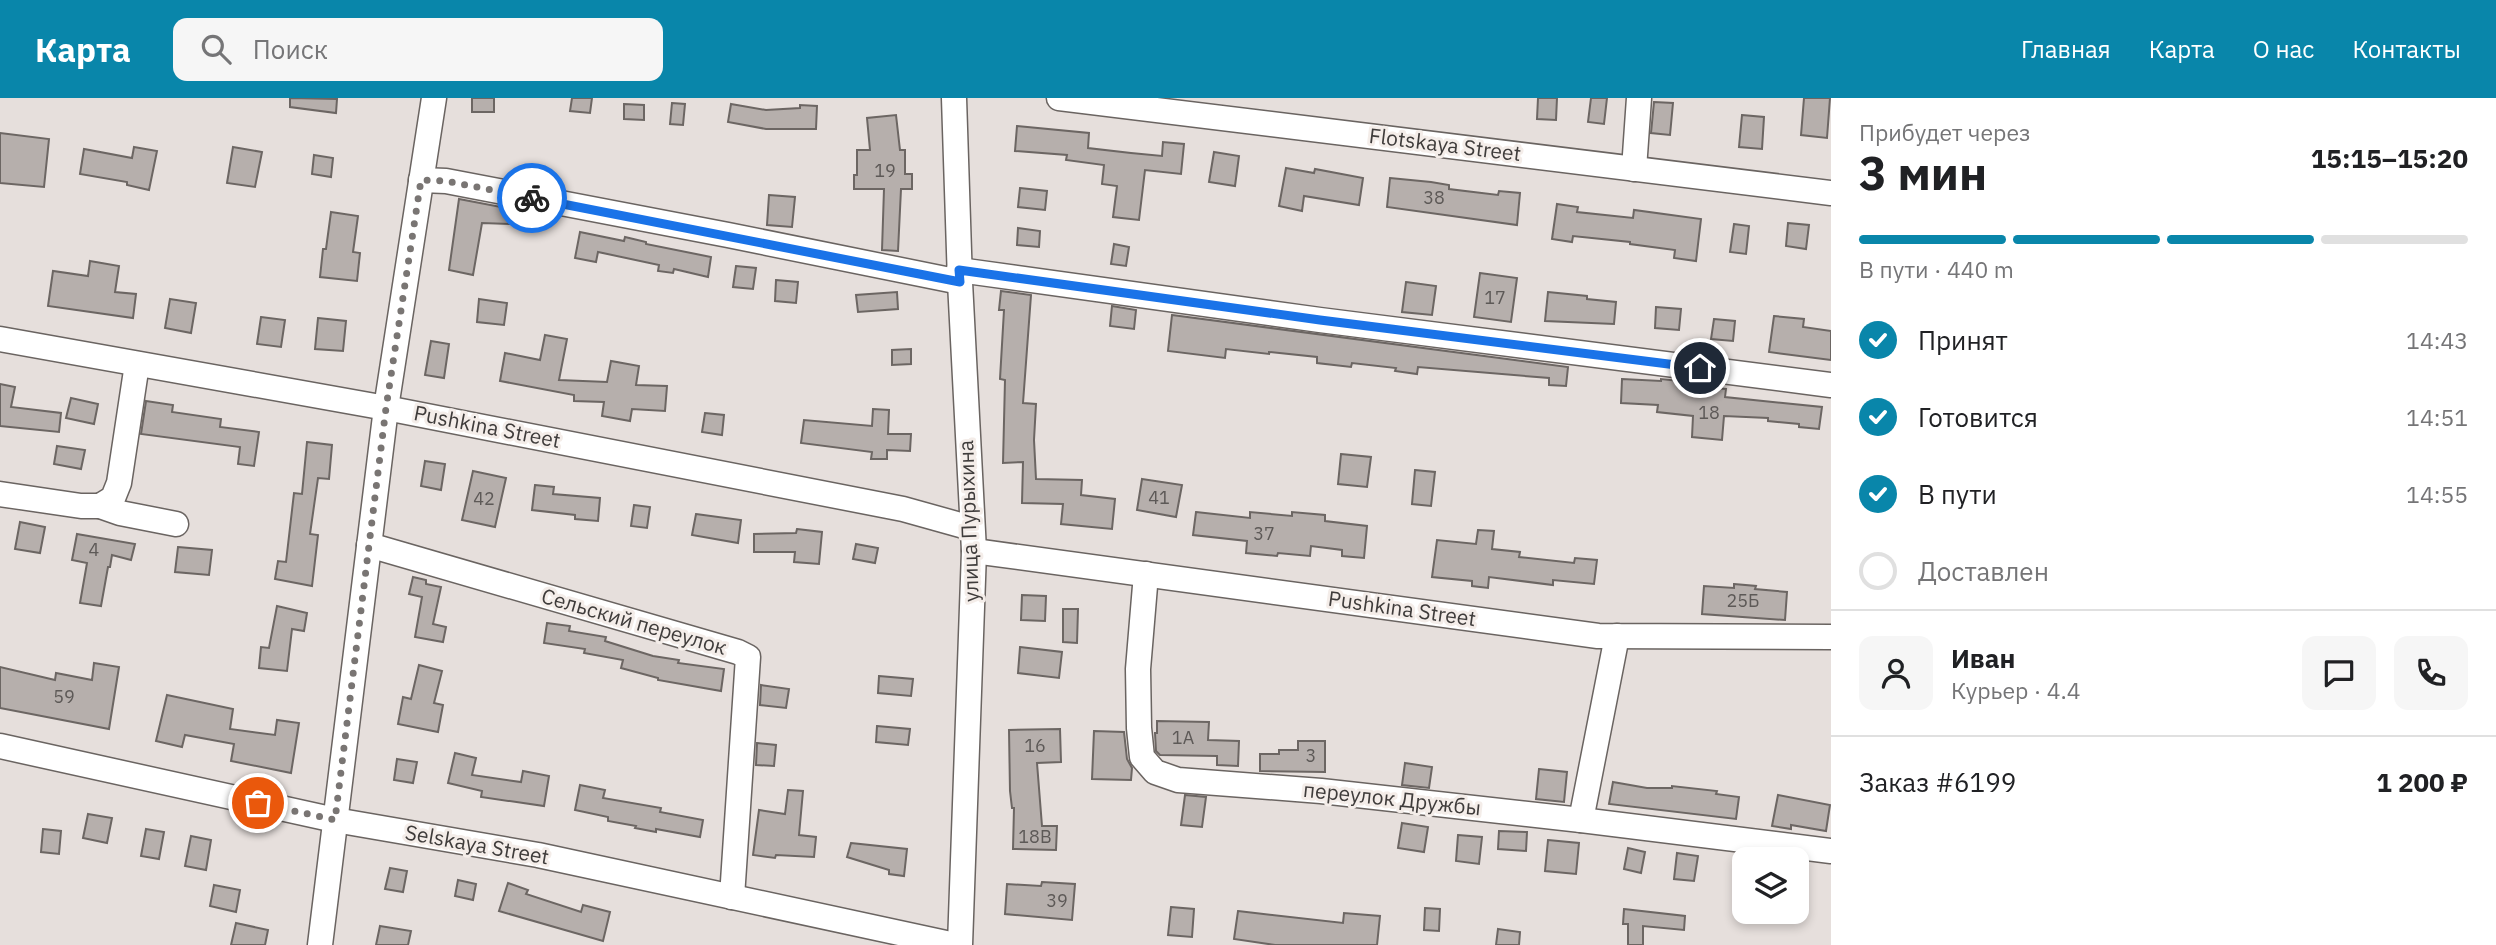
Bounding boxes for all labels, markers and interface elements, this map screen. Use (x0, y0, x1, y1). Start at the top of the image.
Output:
search box (173, 18, 663, 81)
text: Карта (35, 28, 131, 71)
icon: search (197, 30, 235, 68)
text: Поиск (253, 32, 328, 66)
text: Главная (2021, 33, 2111, 65)
text: Карта (2149, 33, 2215, 65)
text: О нас (2253, 33, 2314, 65)
text: Контакты (2352, 33, 2461, 65)
text: Прибудет через (1859, 117, 2031, 147)
street label: Flotskaya Street (1368, 121, 1523, 167)
text: 15:15–15:20 (2311, 141, 2468, 175)
text: 3 мин (1859, 143, 1987, 203)
house number: 19 (874, 159, 896, 182)
courier (497, 163, 567, 233)
icon: bike (513, 179, 551, 217)
house number: 38 (1423, 186, 1445, 209)
text: В пути · 440 m (1859, 254, 2014, 284)
house number: 17 (1484, 286, 1506, 309)
icon: check (1859, 321, 1897, 359)
text: Принят (1918, 323, 2008, 357)
text: 14:43 (2406, 325, 2468, 355)
pin (1670, 338, 1730, 398)
icon: home (1681, 349, 1719, 387)
street label: Pushkina Street (411, 398, 563, 454)
icon: check (1859, 398, 1897, 436)
text: Готовится (1918, 400, 2038, 434)
house number: 18 (1698, 401, 1720, 424)
text: 14:51 (2406, 402, 2468, 432)
street label: улица Пурыхина (951, 440, 985, 603)
icon: check (1859, 475, 1897, 513)
text: В пути (1918, 477, 1997, 511)
text: 14:55 (2406, 479, 2468, 509)
house number: 41 (1148, 486, 1170, 509)
house number: 42 (473, 487, 495, 510)
house number: 37 (1253, 522, 1275, 545)
house number: 4 (89, 538, 100, 561)
text: Доставлен (1918, 554, 2049, 588)
street label: Сельский переулок (538, 581, 730, 661)
street label: Pushkina Street (1327, 584, 1478, 632)
house number: 25Б (1726, 589, 1760, 612)
button: person (1859, 636, 1933, 710)
button: chat (2302, 636, 2376, 710)
button: phone (2394, 636, 2468, 710)
text: Иван (1951, 641, 2016, 675)
text: Курьер · 4.4 (1951, 675, 2081, 705)
house number: 59 (53, 685, 75, 708)
house number: 1А (1172, 726, 1195, 749)
house number: 16 (1024, 734, 1046, 757)
house number: 3 (1306, 744, 1316, 767)
text: Заказ #6199 (1859, 765, 2016, 799)
text: 1 200 ₽ (2376, 765, 2468, 799)
pin (228, 773, 288, 833)
street label: переулок Дружбы (1302, 775, 1482, 821)
icon: bag (239, 784, 277, 822)
street label: Selskaya Street (403, 818, 551, 870)
house number: 18В (1018, 825, 1052, 848)
map controls (1732, 847, 1809, 924)
button: layers (1732, 847, 1809, 924)
house number: 39 (1046, 889, 1068, 912)

